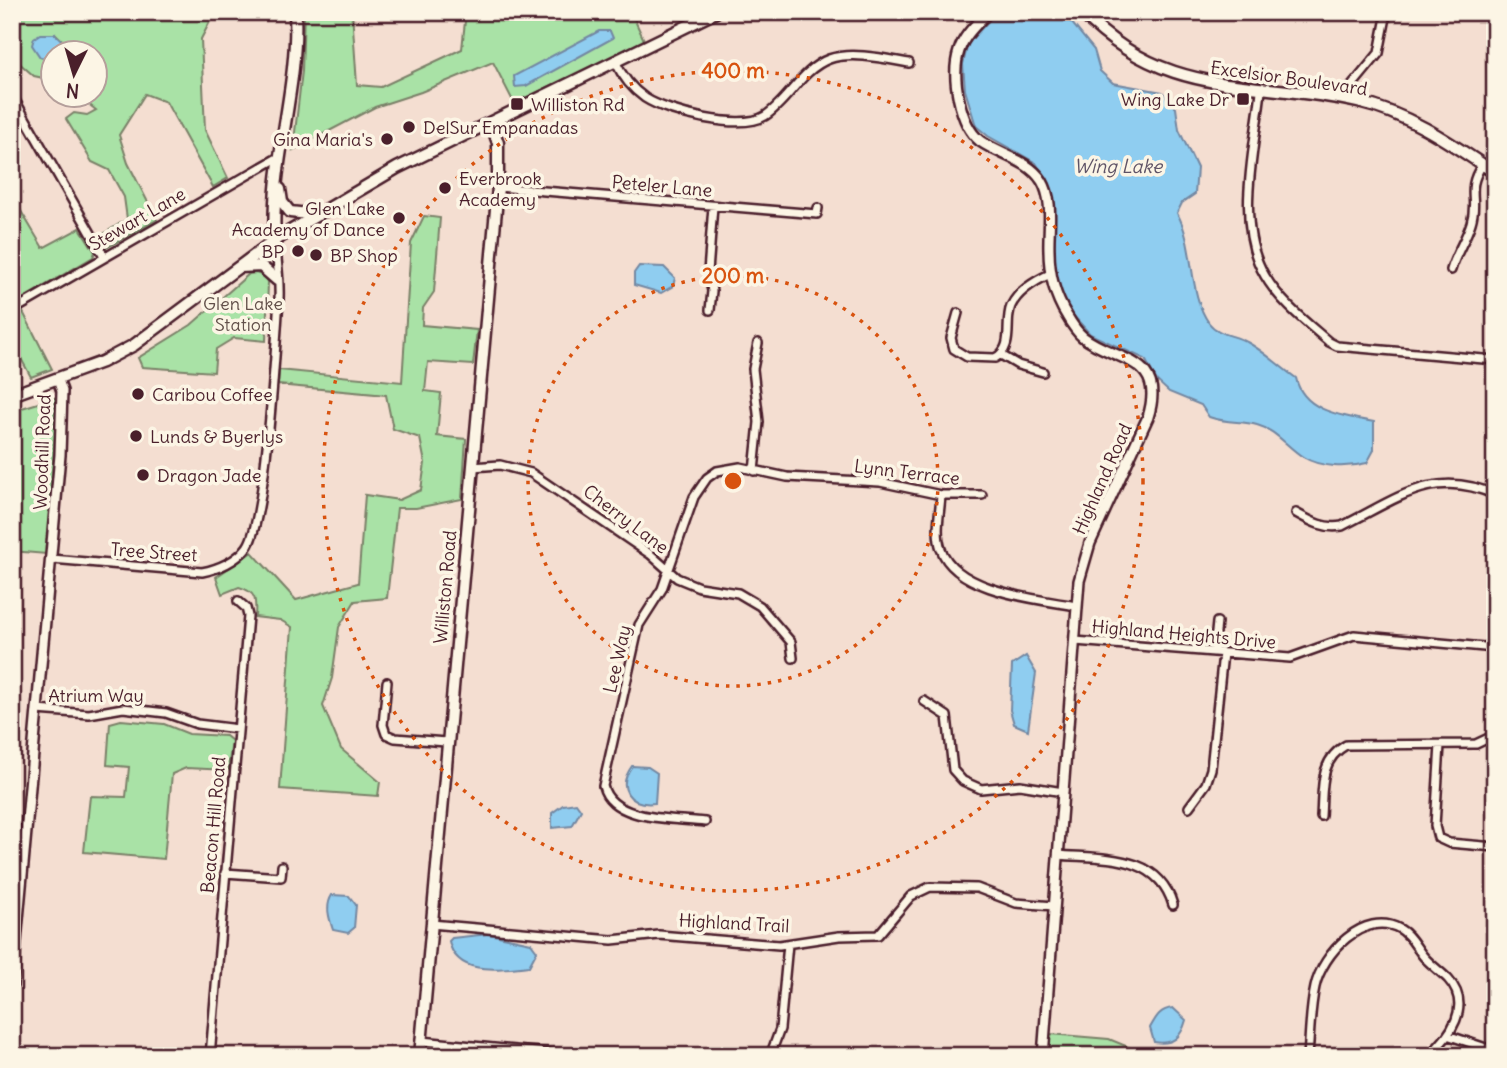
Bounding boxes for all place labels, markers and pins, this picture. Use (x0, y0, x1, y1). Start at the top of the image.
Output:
place label: Wing Lake Dr (1121, 88, 1230, 111)
marker: Wing Lake Dr (1235, 91, 1251, 107)
place label: Williston Rd (531, 93, 625, 116)
marker: Williston Rd (509, 96, 525, 112)
place label: DelSur Empanadas (423, 116, 578, 139)
marker: DelSur Empanadas (401, 119, 417, 135)
place label: Gina Maria's (273, 128, 373, 151)
marker: Gina Maria's (379, 131, 395, 147)
place label: Everbrook Academy (459, 167, 542, 211)
marker: Everbrook Academy (437, 180, 453, 196)
place label: Glen Lake Academy of Dance (232, 197, 385, 241)
marker: Glen Lake Academy of Dance (391, 210, 407, 226)
place label: BP (261, 240, 284, 263)
marker: BP (290, 243, 306, 259)
place label: BP Shop (330, 244, 398, 267)
marker: BP Shop (308, 247, 324, 263)
place label: Caribou Coffee (152, 383, 273, 406)
marker: Caribou Coffee (130, 386, 146, 402)
place label: Lunds & Byerlys (150, 425, 283, 448)
marker: Lunds & Byerlys (128, 428, 144, 444)
place label: Dragon Jade (157, 464, 262, 487)
marker: Dragon Jade (135, 467, 151, 483)
centre of rings (721, 469, 745, 493)

